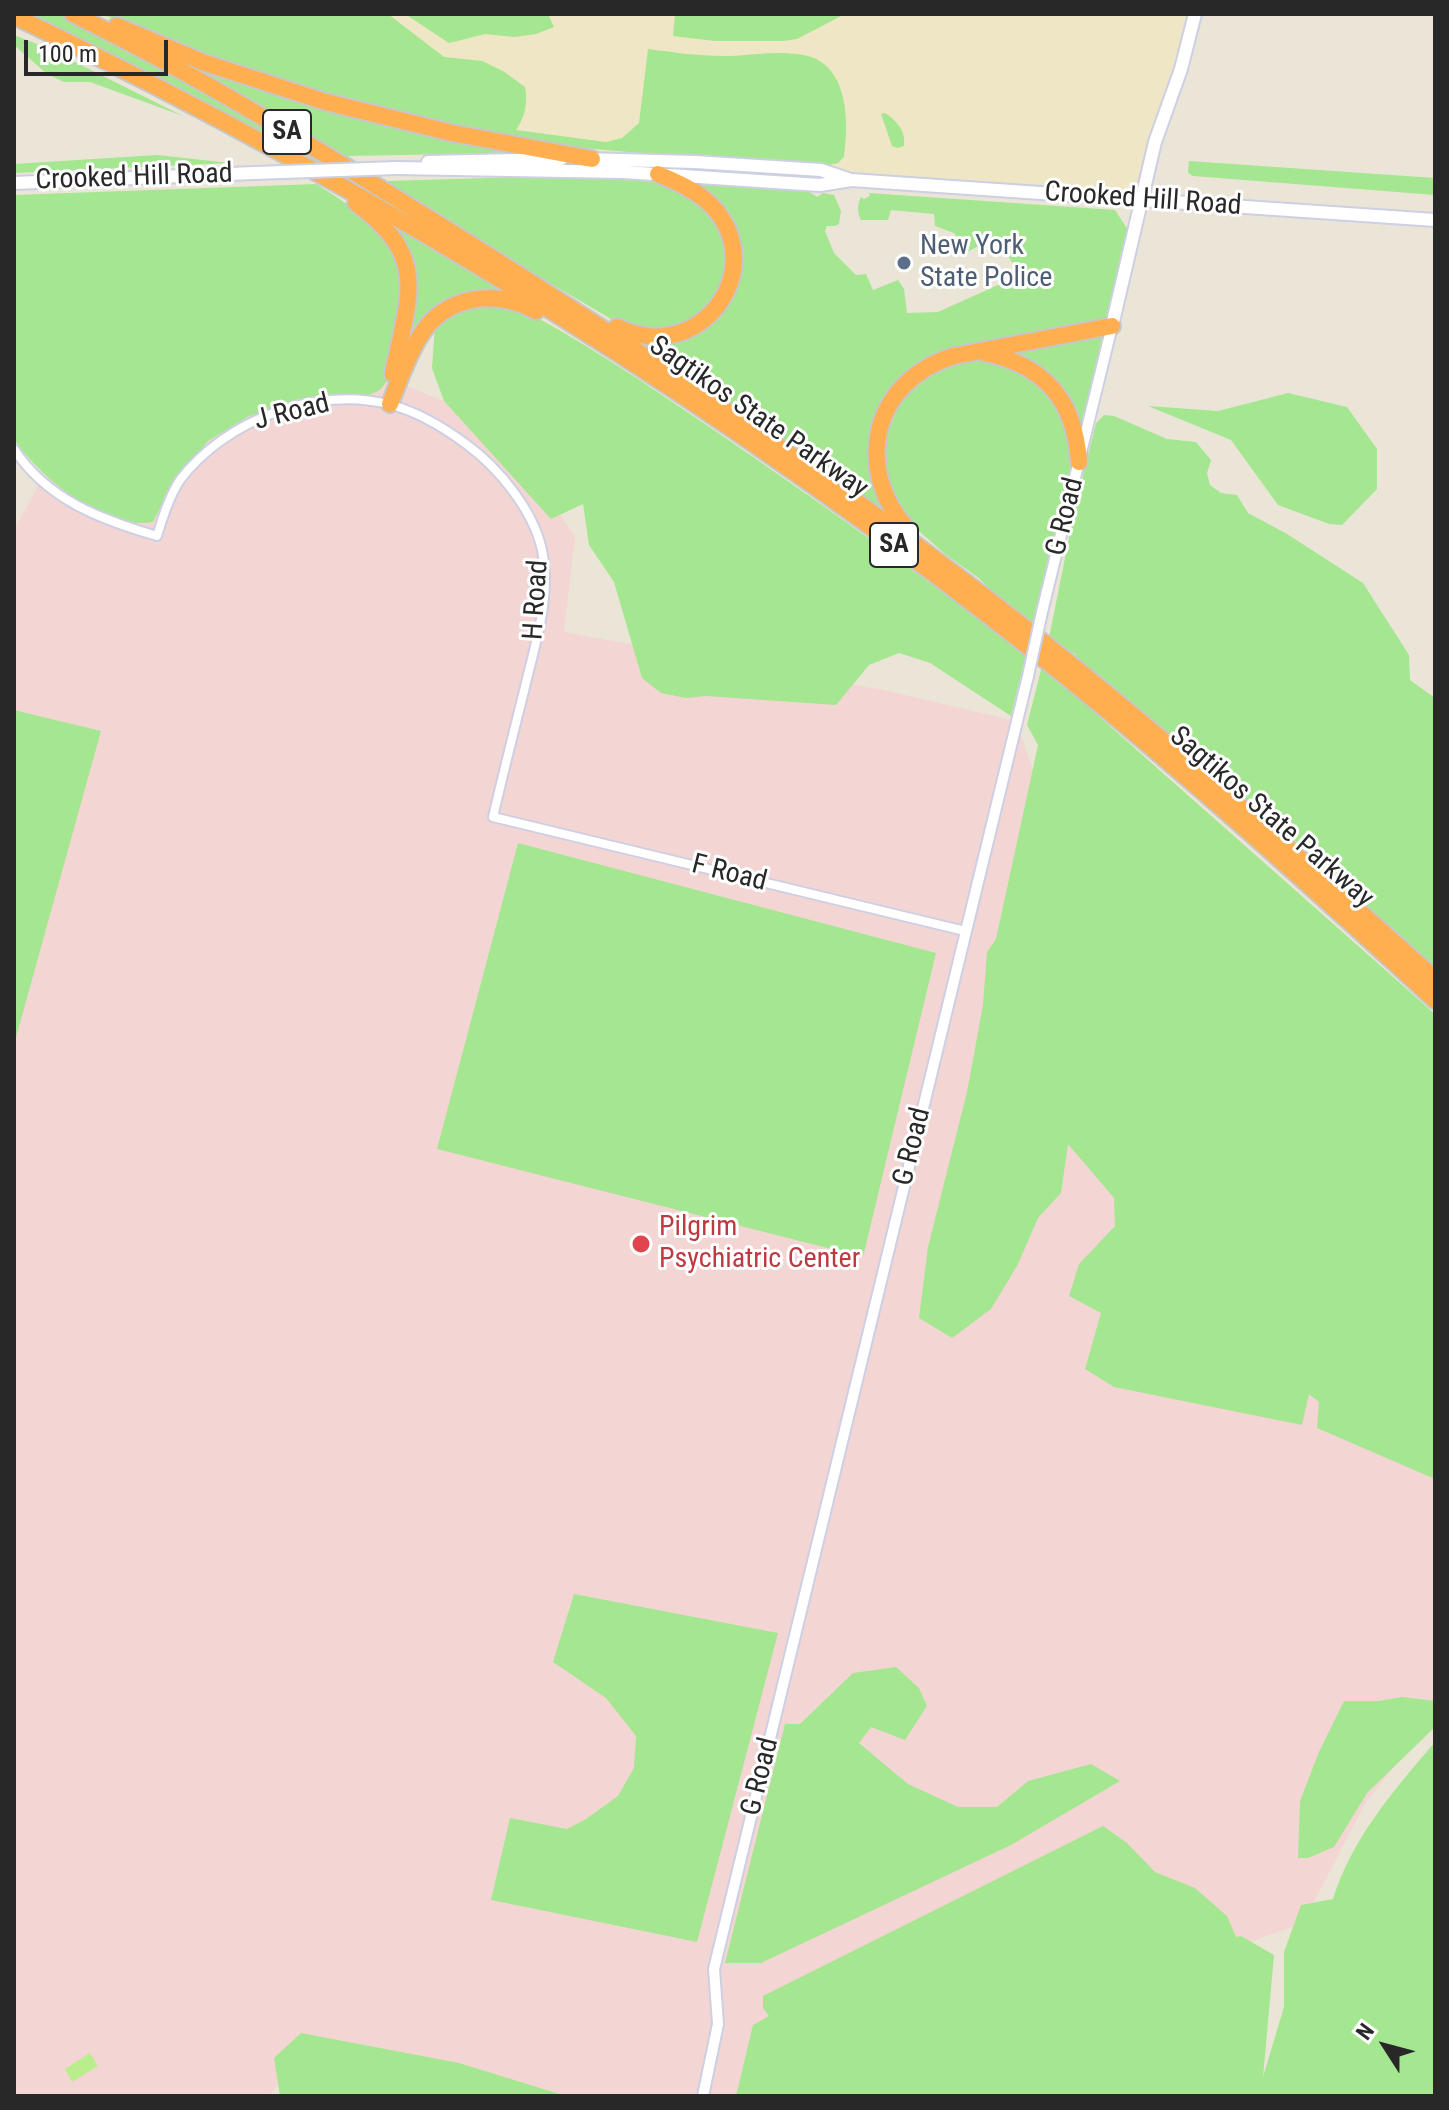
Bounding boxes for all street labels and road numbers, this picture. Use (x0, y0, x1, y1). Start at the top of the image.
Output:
road number: SA (263, 110, 311, 154)
street label: Crooked Hill Road (35, 158, 233, 198)
street label: Crooked Hill Road (1043, 176, 1243, 224)
street label: Sagtikos State Parkway (642, 330, 874, 506)
street label: J Road (251, 387, 333, 439)
street label: G Road (1040, 475, 1092, 559)
road number: SA (870, 523, 918, 567)
street label: H Road (517, 559, 557, 641)
street label: Sagtikos State Parkway (1162, 720, 1380, 916)
street label: F Road (688, 848, 770, 900)
street label: G Road (887, 1105, 939, 1189)
street label: G Road (735, 1735, 787, 1819)

